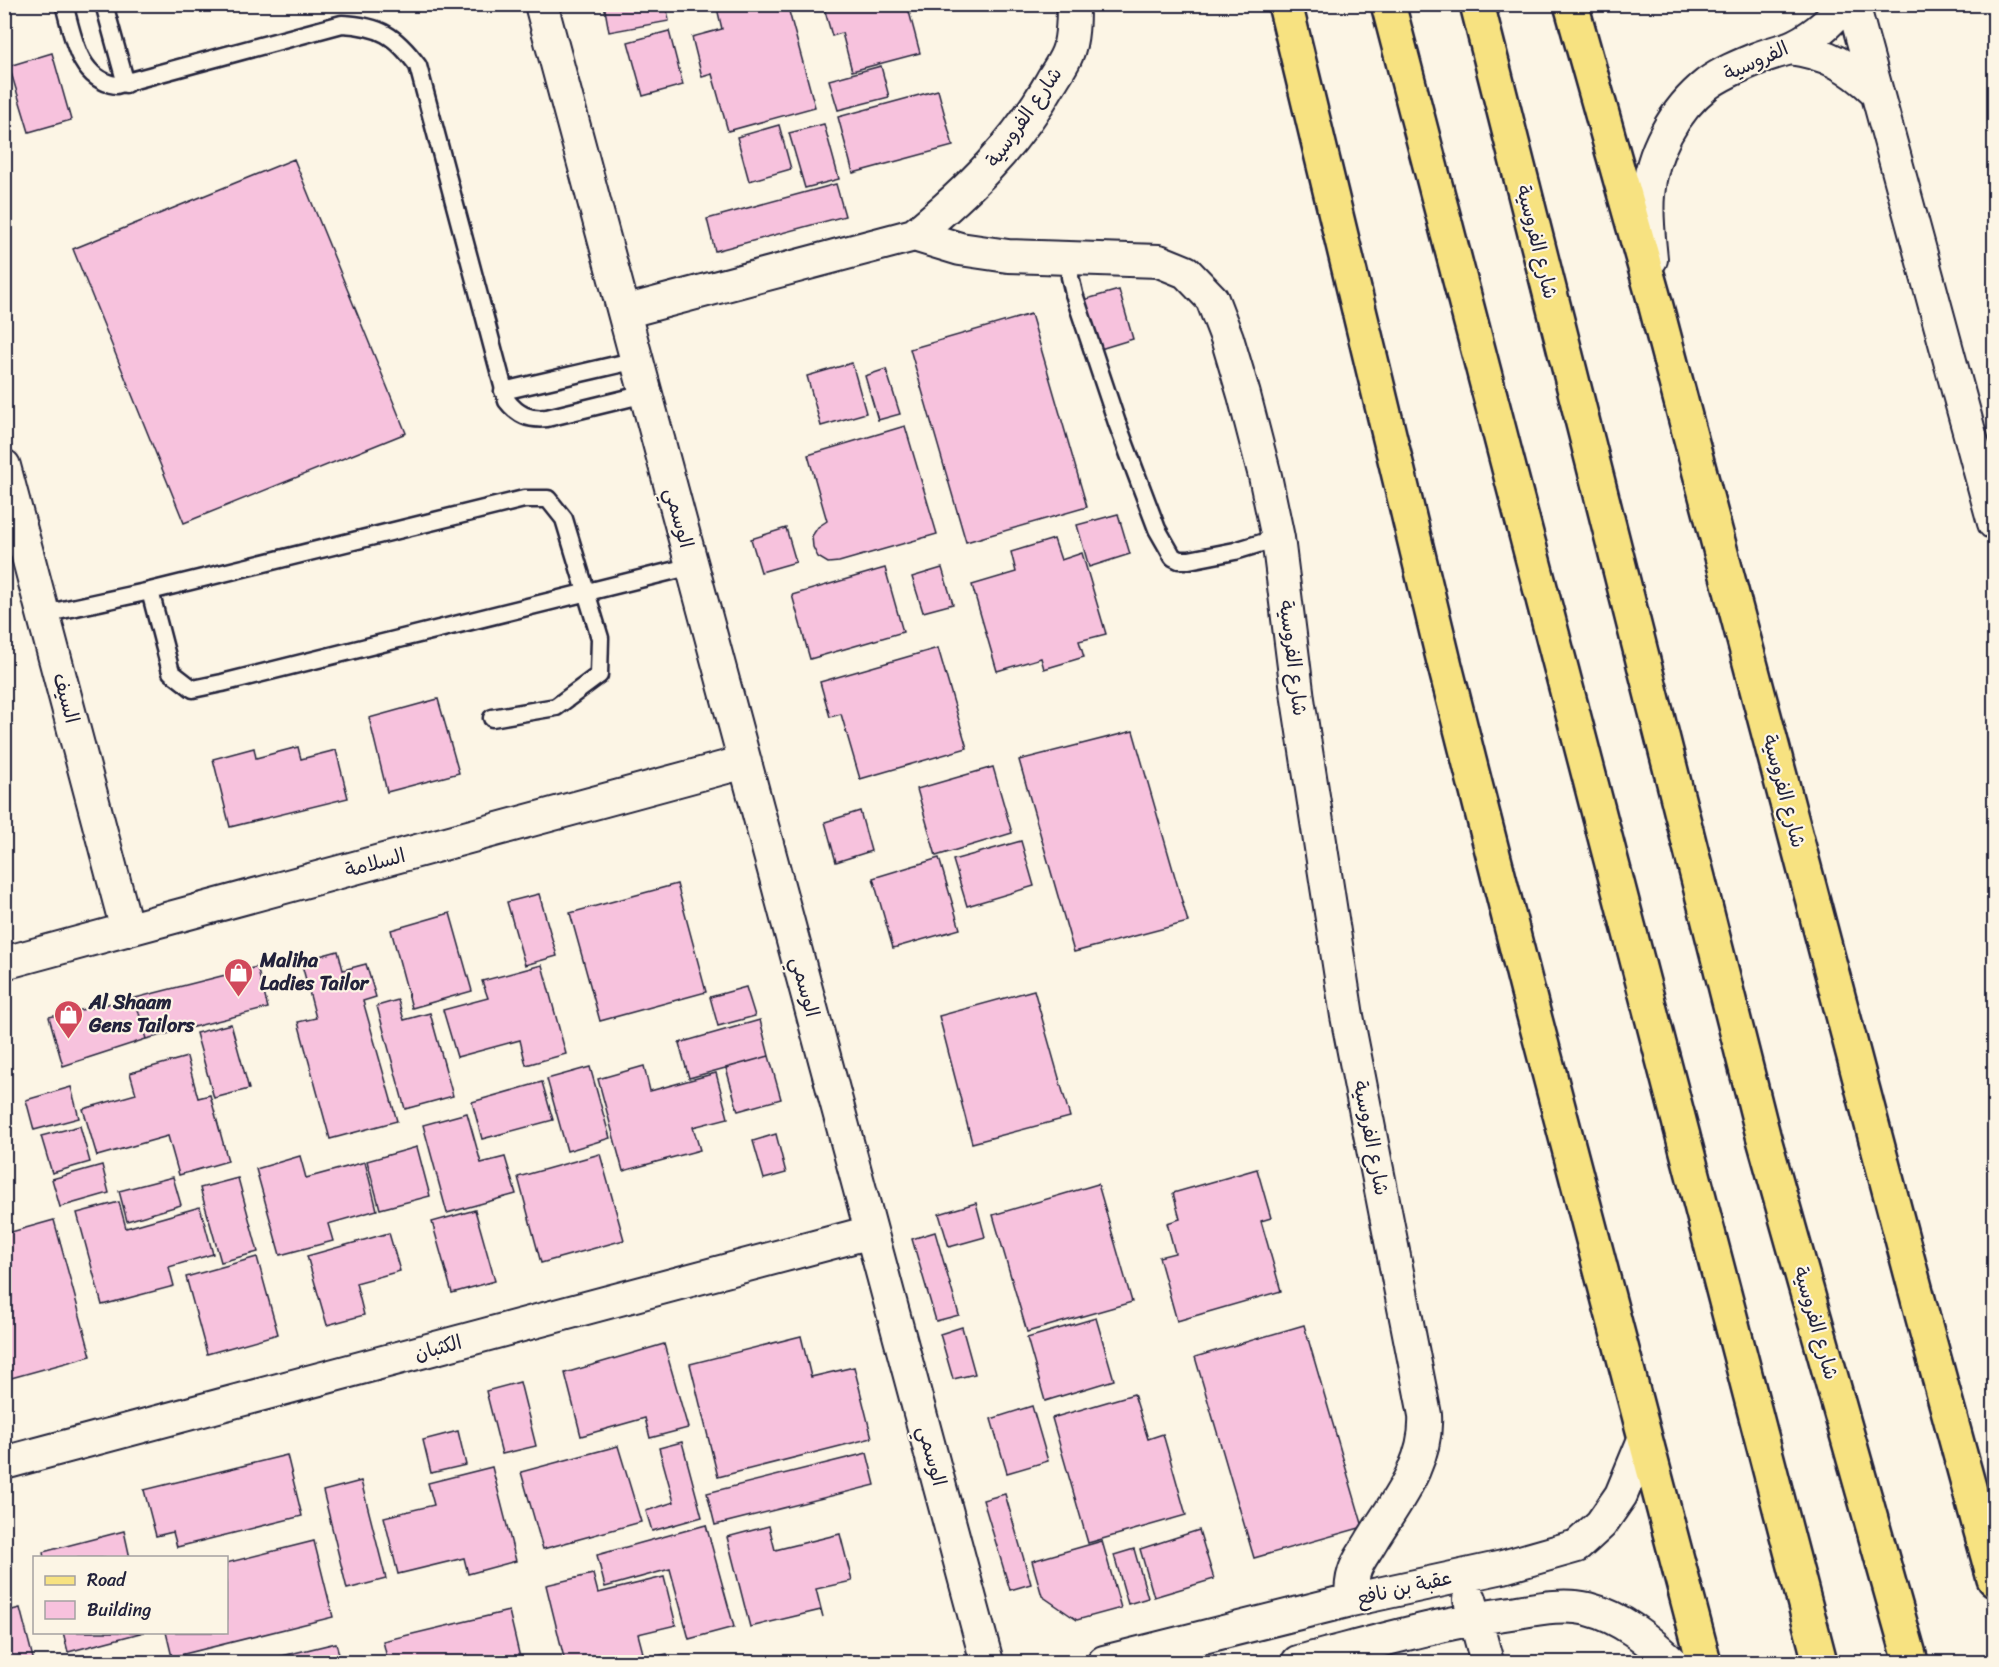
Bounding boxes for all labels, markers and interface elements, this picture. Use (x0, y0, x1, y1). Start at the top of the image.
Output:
street label: الفروسية (1718, 31, 1794, 91)
street label: شارع الفروسية (976, 59, 1072, 175)
street label: شارع الفروسية (1506, 181, 1568, 303)
street label: الوسمي (654, 484, 704, 552)
street label: شارع الفروسية (1269, 598, 1317, 718)
street label: السيف (42, 669, 90, 727)
street label: شارع الفروسية (1752, 730, 1816, 852)
street label: السلامة (341, 838, 409, 888)
place label: Maliha Ladies Tailor (259, 943, 370, 1001)
street label: الوسمي (780, 953, 830, 1021)
shop icon: Maliha Ladies Tailor (223, 956, 255, 998)
place label: Al Shaam Gens Tailors (88, 985, 195, 1043)
shop icon: Al Shaam Gens Tailors (52, 998, 84, 1040)
street label: شارع الفروسية (1343, 1077, 1399, 1199)
street label: شارع الفروسية (1783, 1262, 1849, 1384)
street label: الكثبان (410, 1325, 466, 1371)
street label: الوسمي (907, 1422, 957, 1490)
legend (33, 1556, 228, 1634)
street label: عقبة بن نافع (1353, 1560, 1455, 1616)
text: Road (87, 1564, 127, 1596)
text: Building (87, 1594, 151, 1626)

